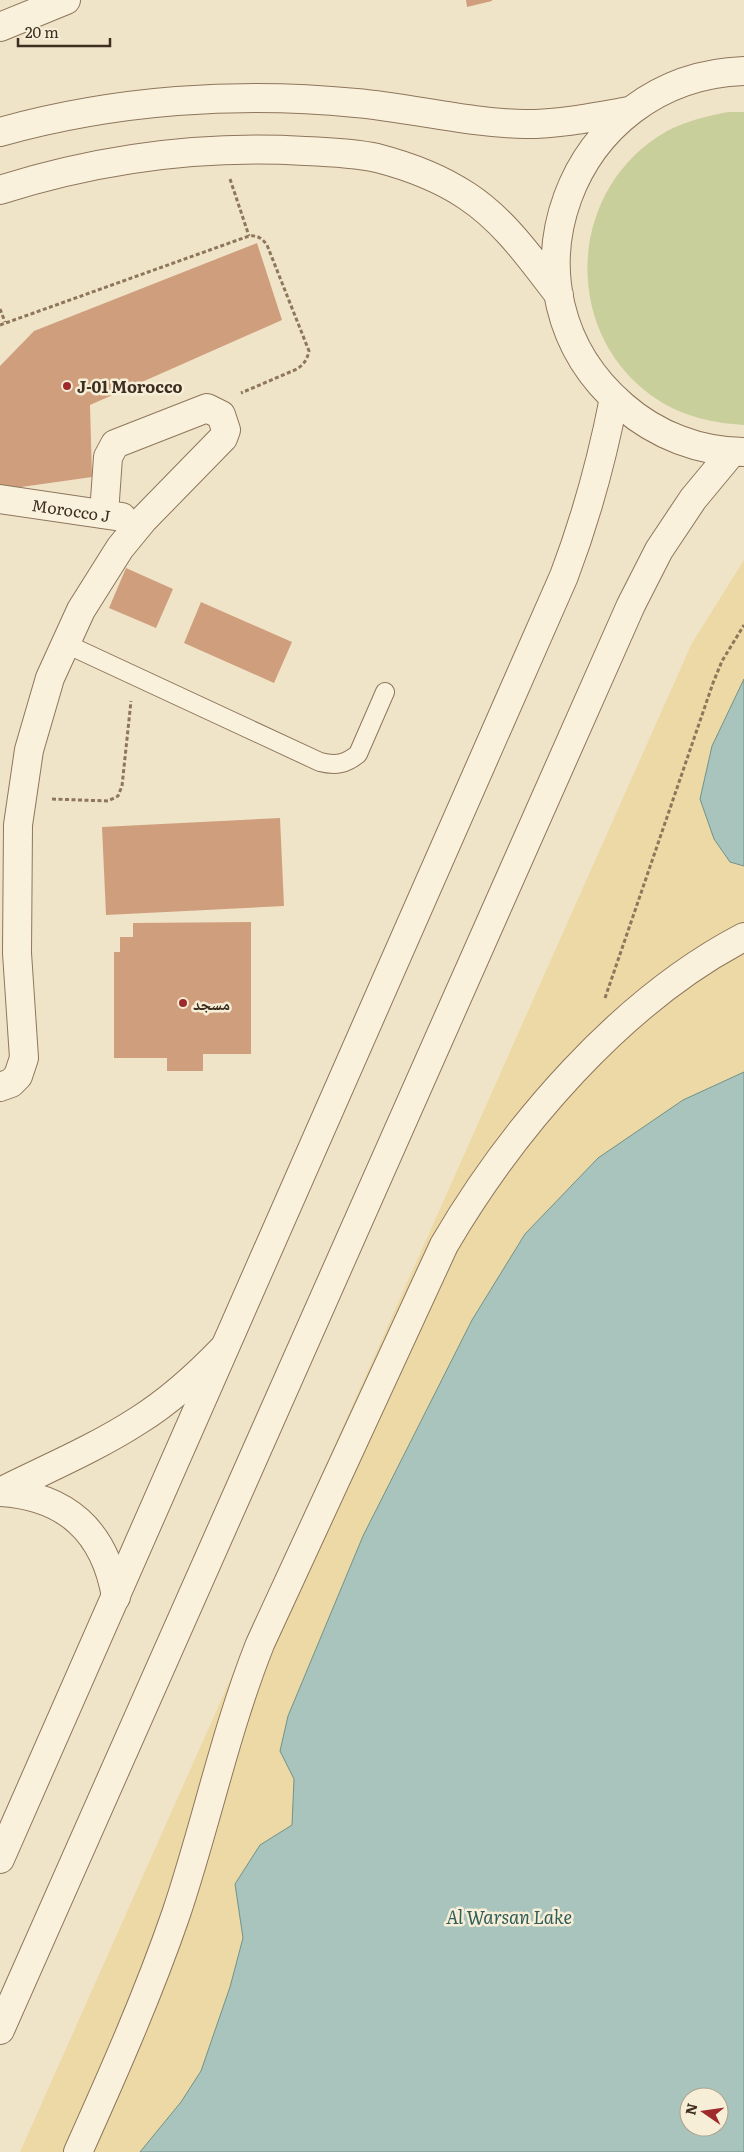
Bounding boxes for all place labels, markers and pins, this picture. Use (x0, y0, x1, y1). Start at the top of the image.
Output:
place label: J-01 Morocco (77, 374, 183, 398)
marker: J-01 Morocco (61, 380, 73, 392)
place label: مسجد (193, 991, 230, 1015)
marker: مسجد (177, 997, 189, 1009)

